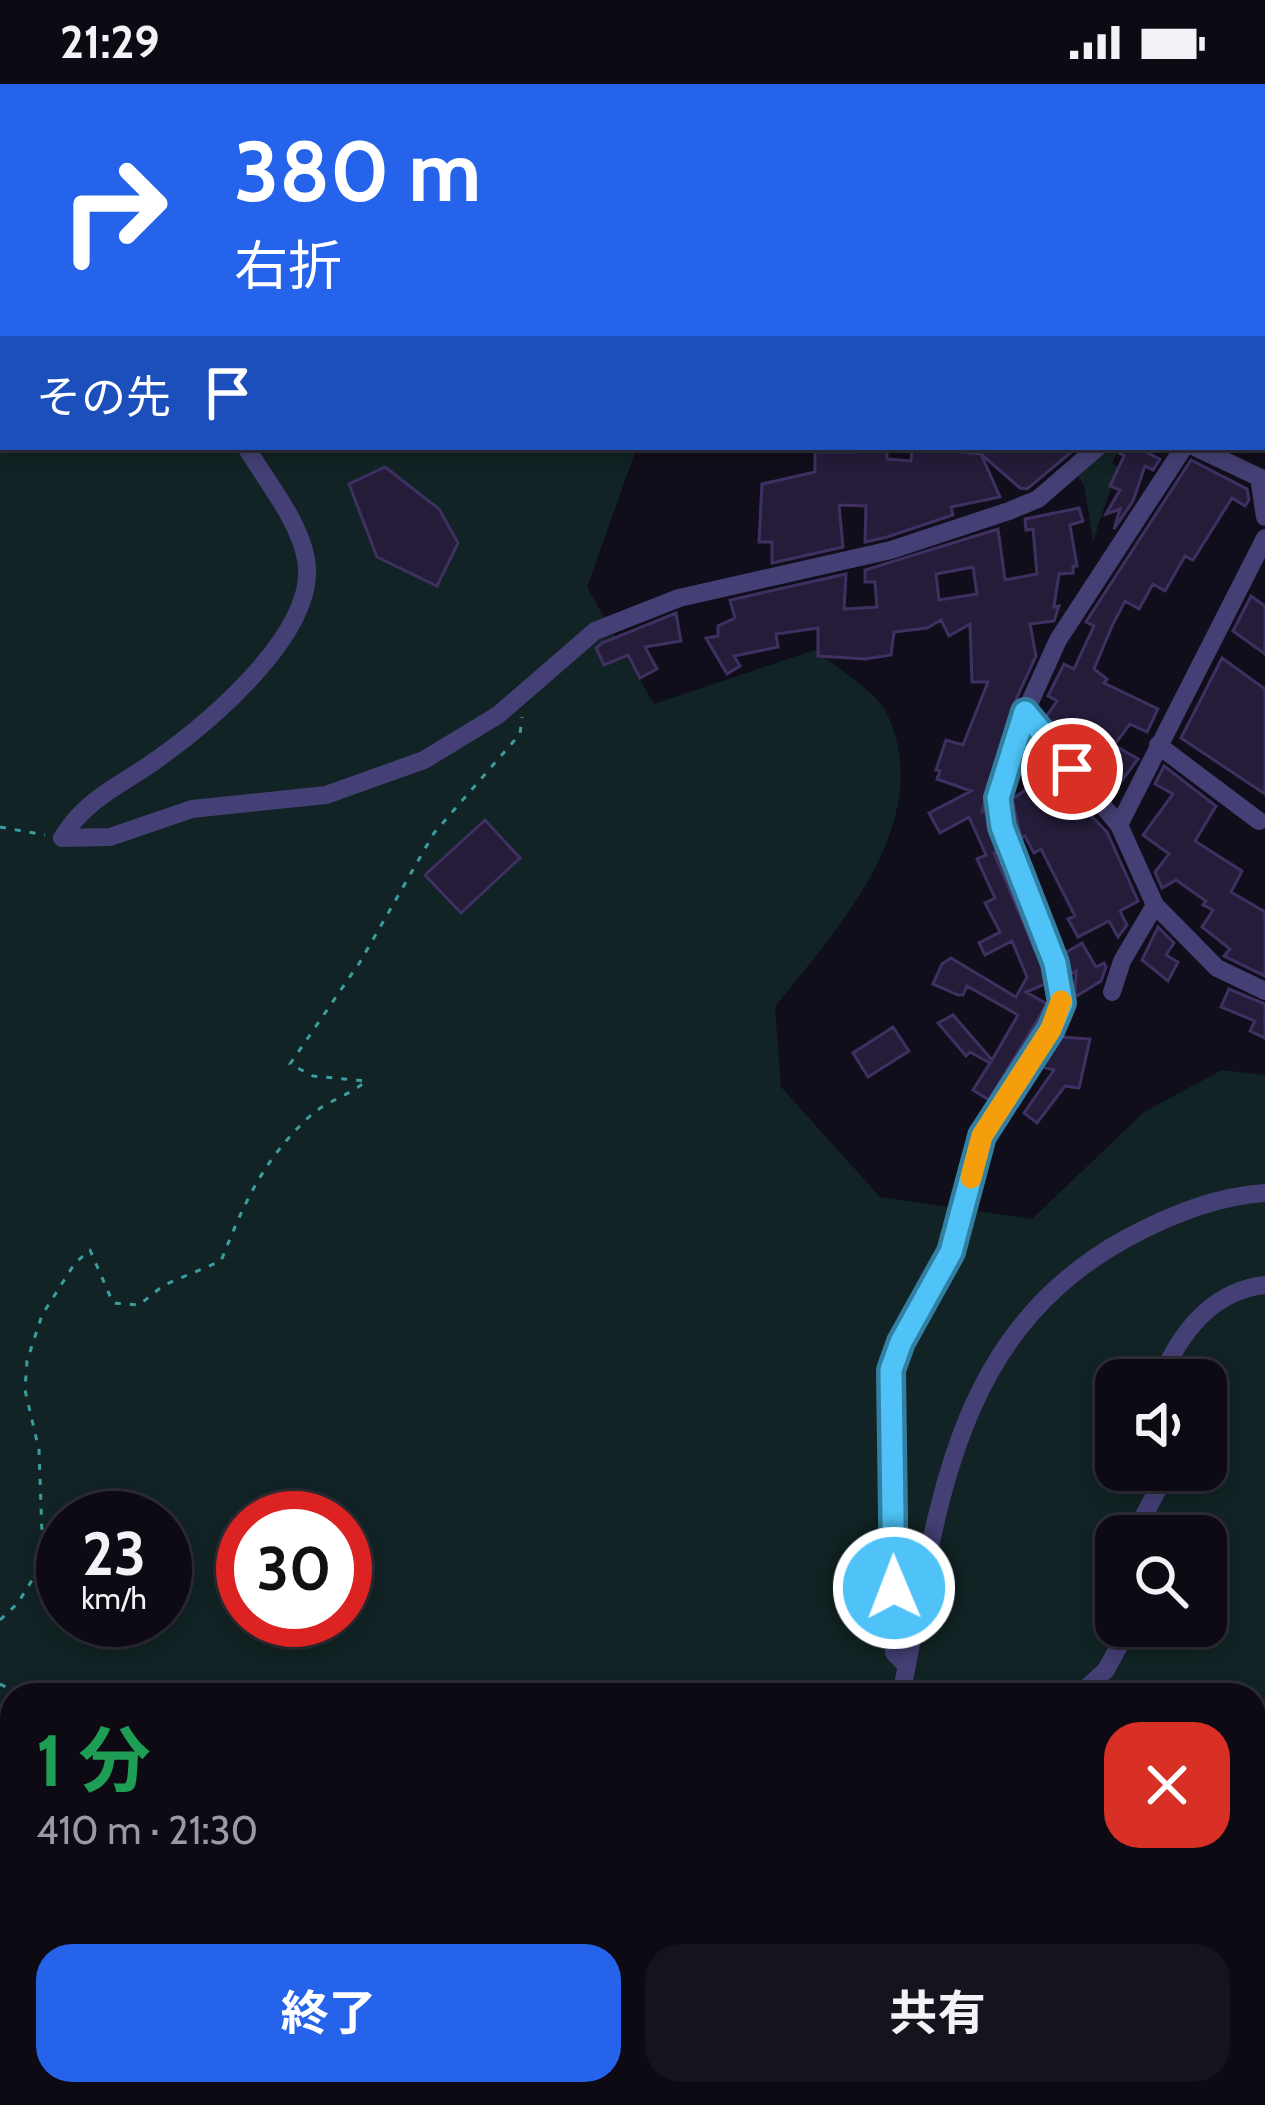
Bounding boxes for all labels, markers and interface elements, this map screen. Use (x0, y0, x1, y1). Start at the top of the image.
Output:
text: 21:29 (60, 15, 160, 69)
text: 380 m (234, 120, 481, 222)
icon: right (36, 132, 192, 288)
text: 右折 (234, 233, 342, 299)
icon: arrive (195, 360, 261, 426)
text: その先 (36, 370, 171, 424)
pin (1021, 718, 1123, 820)
icon: arrive (1039, 736, 1105, 802)
map controls (1095, 1359, 1227, 1647)
button: sound (1095, 1359, 1227, 1491)
speed limit sign: 30 (216, 1491, 372, 1647)
button: search (1095, 1515, 1227, 1647)
text: 23 (82, 1517, 146, 1590)
position arrow (831, 1525, 957, 1651)
text: km/h (81, 1580, 147, 1617)
text: 1 分 (36, 1717, 151, 1804)
button: close (1104, 1722, 1230, 1848)
text: 410 m · 21:30 (36, 1806, 258, 1854)
button: 終了 (36, 1944, 621, 2082)
button: 共有 (645, 1944, 1230, 2082)

